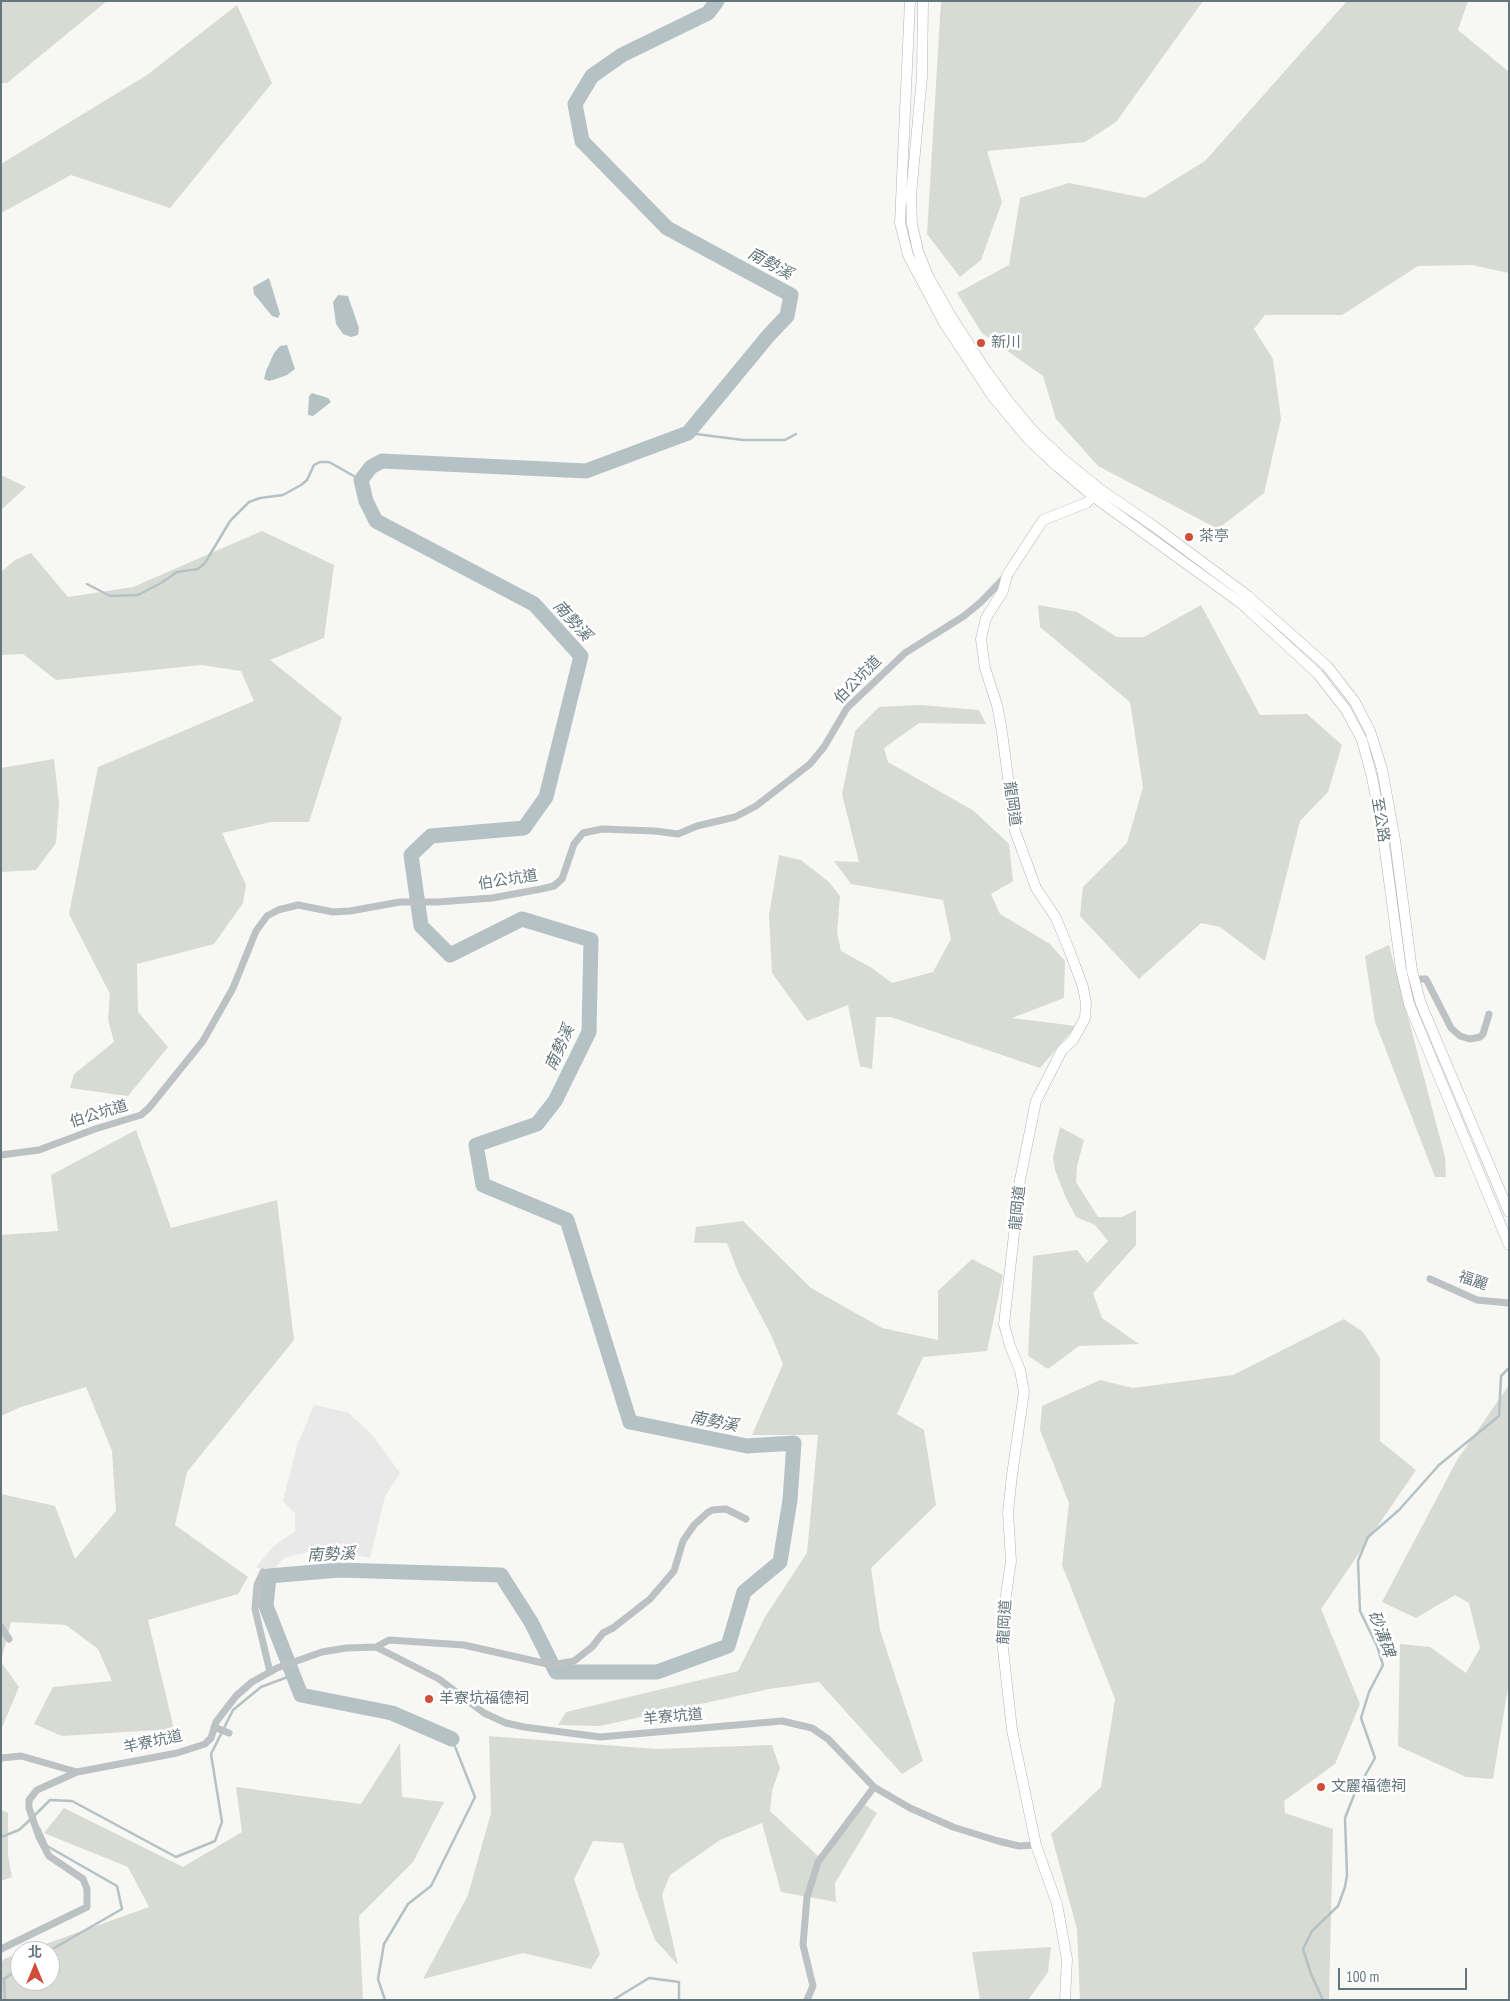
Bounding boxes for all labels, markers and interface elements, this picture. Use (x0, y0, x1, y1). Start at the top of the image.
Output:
water label: 南勢溪 (744, 244, 796, 284)
place label: 新川 (991, 334, 1021, 352)
marker: 新川 (975, 337, 987, 349)
place label: 茶亭 (1199, 528, 1229, 546)
marker: 茶亭 (1183, 531, 1195, 543)
water label: 南勢溪 (549, 597, 595, 645)
street label: 伯公坑道 (831, 652, 885, 708)
street label: 龍岡道 (1000, 780, 1024, 828)
street label: 至公路 (1368, 796, 1392, 844)
street label: 伯公坑道 (477, 866, 539, 894)
water label: 南勢溪 (541, 1022, 579, 1074)
street label: 伯公坑道 (68, 1097, 130, 1131)
street label: 龍岡道 (1007, 1185, 1029, 1231)
street label: 福麗 (1456, 1268, 1490, 1294)
water label: 南勢溪 (689, 1408, 739, 1436)
water label: 南勢溪 (307, 1545, 355, 1565)
street label: 龍岡道 (995, 1599, 1015, 1645)
water label: 砂溝碑 (1364, 1608, 1398, 1660)
place label: 羊寮坑福德祠 (439, 1690, 529, 1708)
marker: 羊寮坑福德祠 (423, 1693, 435, 1705)
street label: 羊寮坑道 (642, 1705, 704, 1729)
street label: 羊寮坑道 (122, 1727, 184, 1757)
place label: 文麗福德祠 (1331, 1778, 1406, 1796)
marker: 文麗福德祠 (1315, 1781, 1327, 1793)
north arrow (10, 1941, 60, 1991)
text: 北 (28, 1943, 42, 1961)
scale bar (1340, 1958, 1469, 1990)
text: 100 m (1346, 1967, 1379, 1986)

